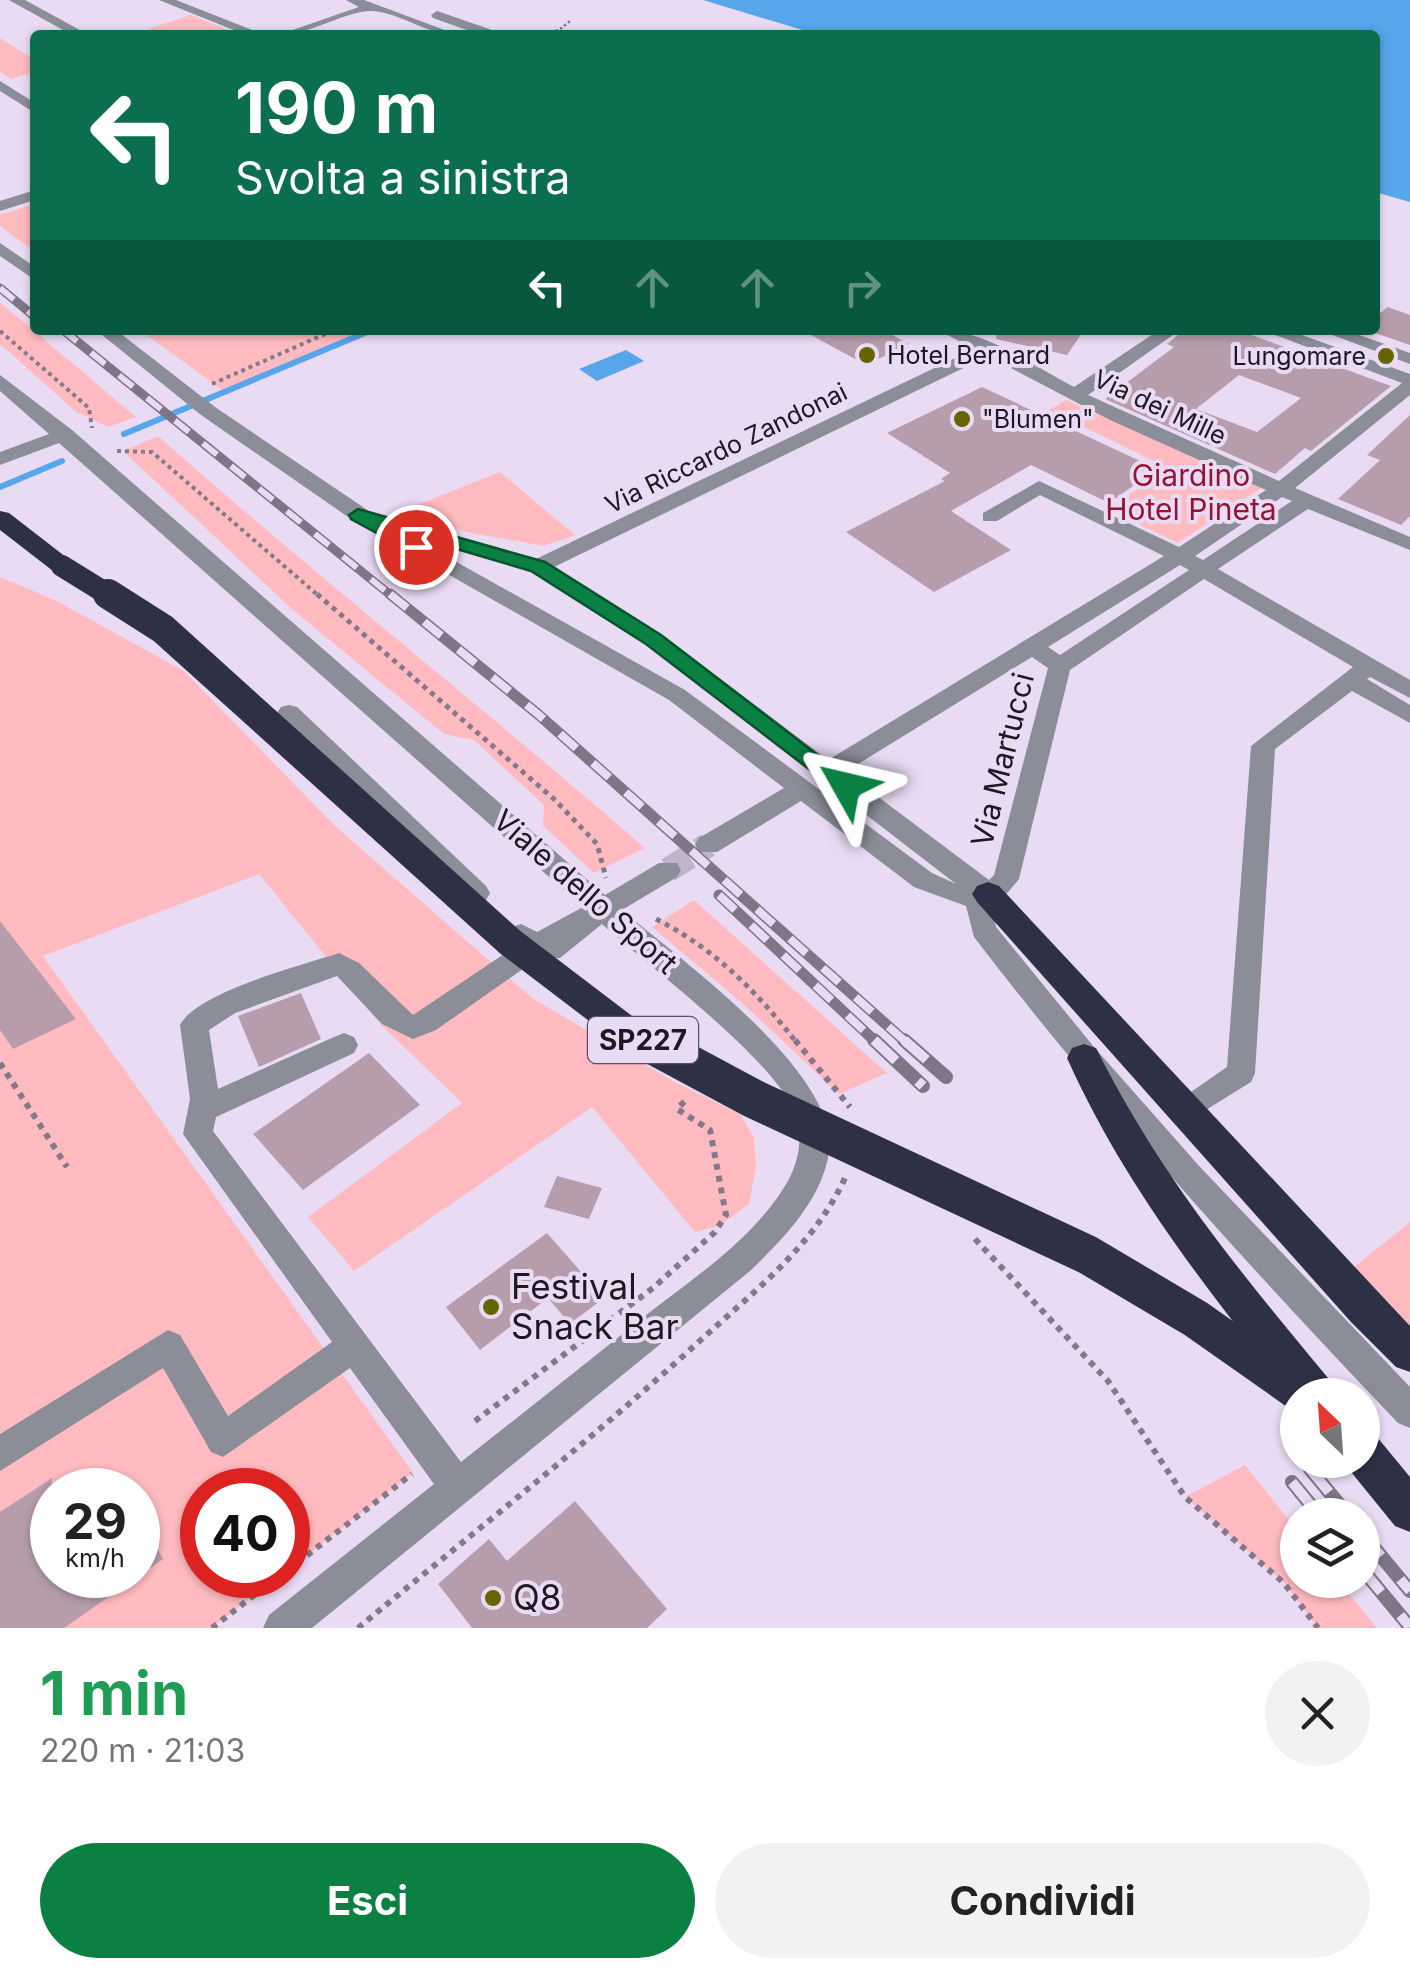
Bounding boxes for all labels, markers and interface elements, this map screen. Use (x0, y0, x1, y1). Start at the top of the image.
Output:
text: 190 m (235, 65, 438, 150)
icon: left (70, 70, 200, 200)
text: Svolta a sinistra (235, 150, 570, 205)
icon: left (520, 260, 575, 315)
icon: ahead (625, 260, 680, 315)
icon: ahead (730, 260, 785, 315)
icon: right (835, 260, 890, 315)
place label: Hotel Bernard (887, 340, 1050, 370)
place label: Lungomare (1232, 341, 1366, 371)
marker: Hotel Bernard (856, 344, 878, 366)
marker: Lungomare (1375, 345, 1397, 367)
street label: Via dei Mille (1089, 363, 1231, 451)
street label: Via Riccardo Zandonai (600, 376, 852, 520)
place label: "Blumen" (982, 404, 1094, 434)
marker: "Blumen" (951, 408, 973, 430)
park label: Giardino Hotel Pineta (1105, 457, 1277, 527)
pin (374, 505, 459, 590)
icon: arrive (389, 520, 444, 575)
street label: Via Martucci (963, 669, 1041, 850)
position arrow (794, 734, 898, 838)
street label: Viale dello Sport (486, 802, 685, 981)
road number: SP227 (588, 1017, 698, 1063)
place label: Festival Snack Bar (511, 1265, 679, 1347)
marker: Festival Snack Bar (480, 1296, 502, 1318)
north arrow (1280, 1378, 1380, 1478)
map controls (1280, 1378, 1380, 1598)
speed limit sign: 40 (180, 1468, 310, 1598)
text: 29 (63, 1491, 127, 1551)
button: layers (1280, 1498, 1380, 1598)
text: km/h (65, 1543, 125, 1573)
place label: Q8 (513, 1576, 561, 1618)
marker: Q8 (482, 1587, 504, 1609)
text: 1 min (40, 1657, 188, 1729)
button: close (1265, 1661, 1370, 1766)
text: 220 m · 21:03 (40, 1731, 245, 1770)
button: Esci (40, 1843, 695, 1958)
button: Condividi (715, 1843, 1370, 1958)

